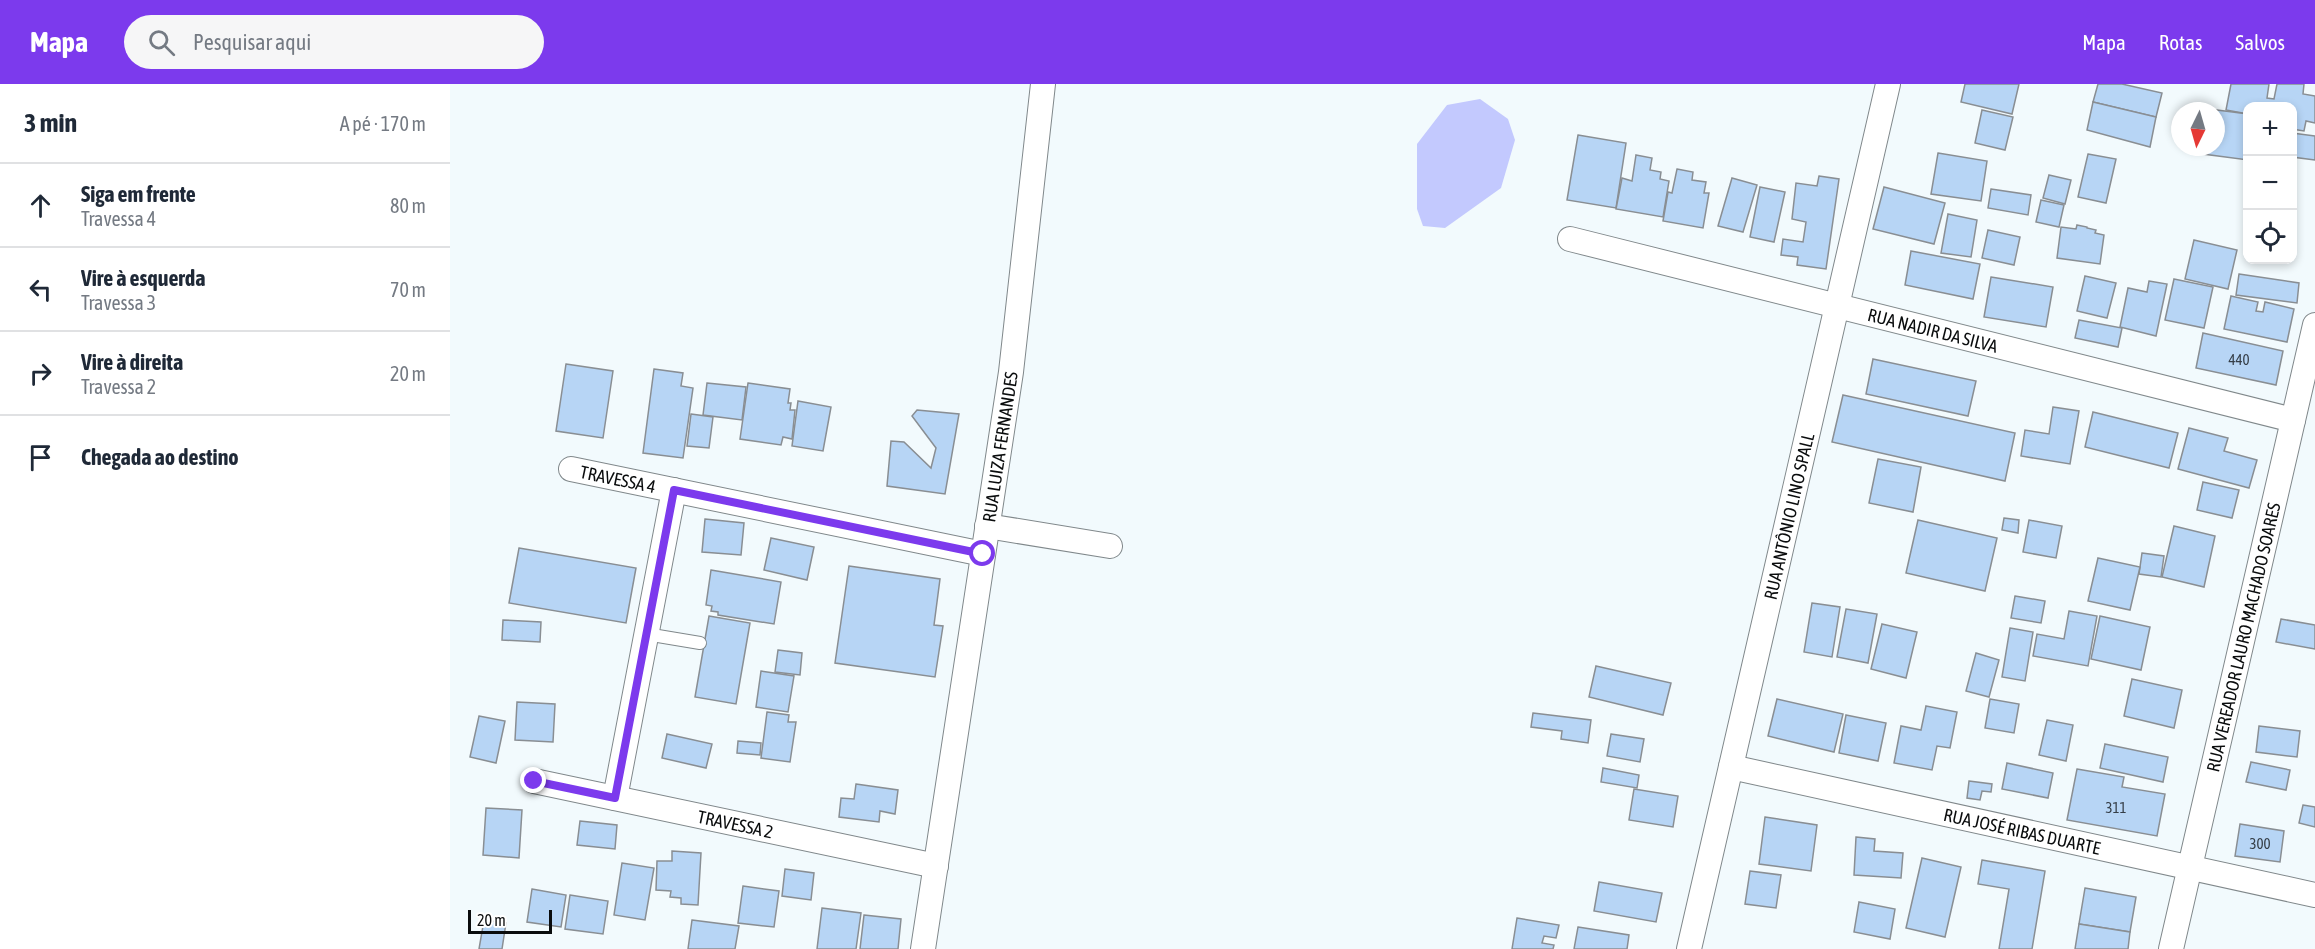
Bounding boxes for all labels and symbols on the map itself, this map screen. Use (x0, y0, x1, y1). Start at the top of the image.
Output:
north arrow (2171, 102, 2225, 156)
street label: RUA NADIR DA SILVA (1866, 303, 2000, 356)
house number: 440 (2228, 351, 2250, 368)
street label: RUA LUIZA FERNANDES (978, 370, 1021, 523)
street label: RUA ANTÔNIO LINO SPALL (1759, 431, 1818, 602)
street label: TRAVESSA 4 (578, 461, 658, 497)
street label: RUA VEREADOR LAURO MACHADO SOARES (2202, 500, 2284, 774)
route start (969, 540, 995, 566)
route end (520, 767, 546, 793)
house number: 311 (2105, 799, 2127, 816)
street label: RUA JOSÉ RIBAS DUARTE (1942, 803, 2103, 858)
street label: TRAVESSA 2 (696, 805, 775, 842)
house number: 300 (2249, 835, 2271, 852)
scale bar (468, 907, 552, 934)

